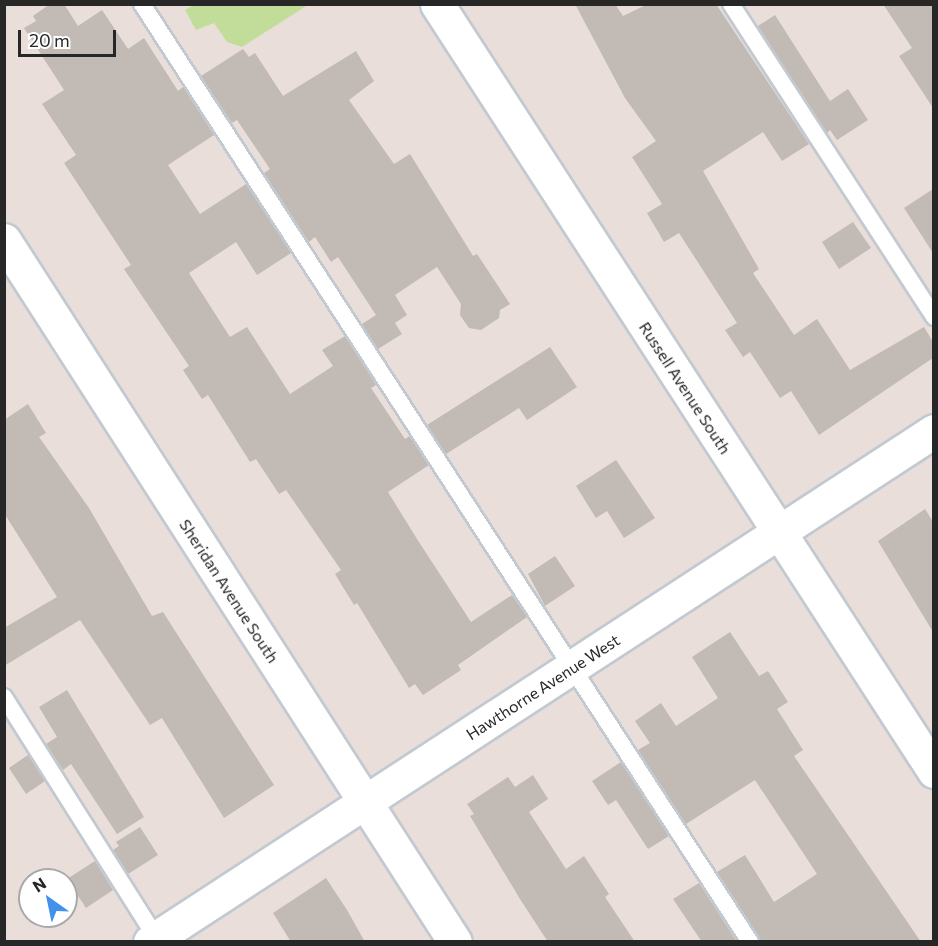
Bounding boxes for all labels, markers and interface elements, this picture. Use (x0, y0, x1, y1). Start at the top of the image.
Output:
scale bar (21, 18, 118, 56)
text: 20 m (29, 29, 70, 51)
street label: Russell Avenue South (635, 318, 735, 458)
street label: Sheridan Avenue South (175, 516, 283, 666)
street label: Hawthorne Avenue West (463, 630, 623, 744)
north arrow (18, 868, 78, 928)
text: N (29, 873, 49, 895)

